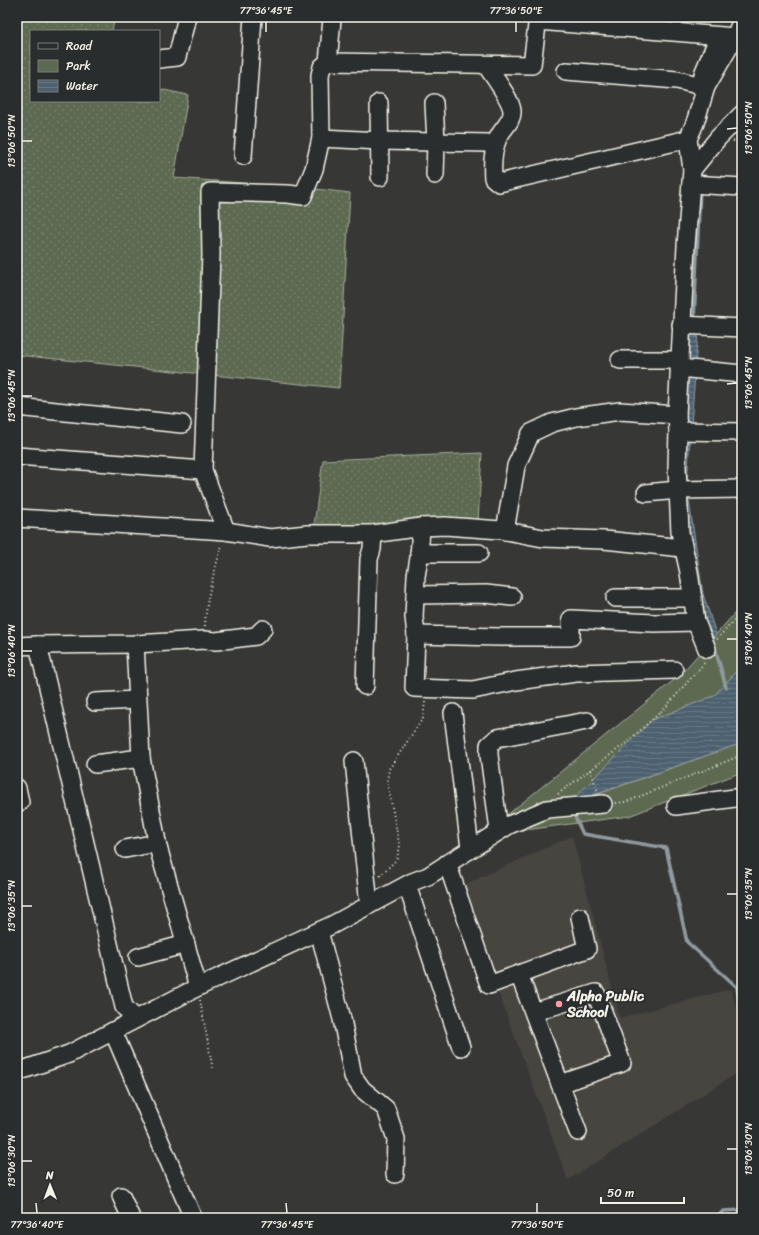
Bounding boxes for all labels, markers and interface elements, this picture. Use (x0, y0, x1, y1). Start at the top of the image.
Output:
text: 77°36'45"E (240, 2, 294, 20)
text: 77°36'50"E (490, 2, 544, 20)
legend (30, 30, 160, 102)
text: Road (66, 35, 93, 57)
text: Park (66, 55, 91, 77)
text: Water (66, 75, 99, 97)
text: 13°06'50"N (740, 101, 758, 155)
text: 13°06'50"N (3, 114, 21, 168)
text: 13°06'45"N (740, 356, 758, 410)
text: 13°06'45"N (3, 369, 21, 423)
text: 13°06'40"N (740, 612, 758, 666)
text: 13°06'40"N (3, 624, 21, 678)
text: 13°06'35"N (740, 868, 758, 920)
text: 13°06'35"N (3, 880, 21, 932)
place label: Alpha Public School (566, 984, 645, 1025)
marker: Alpha Public School (554, 999, 564, 1009)
text: 13°06'30"N (740, 1123, 758, 1175)
text: 13°06'30"N (3, 1135, 21, 1187)
north arrow (30, 1165, 70, 1205)
text: N (45, 1166, 54, 1185)
scale bar (601, 1179, 684, 1205)
text: 50 m (607, 1182, 634, 1204)
text: 77°36'40"E (11, 1216, 65, 1234)
text: 77°36'45"E (261, 1216, 315, 1234)
text: 77°36'50"E (511, 1216, 565, 1234)

